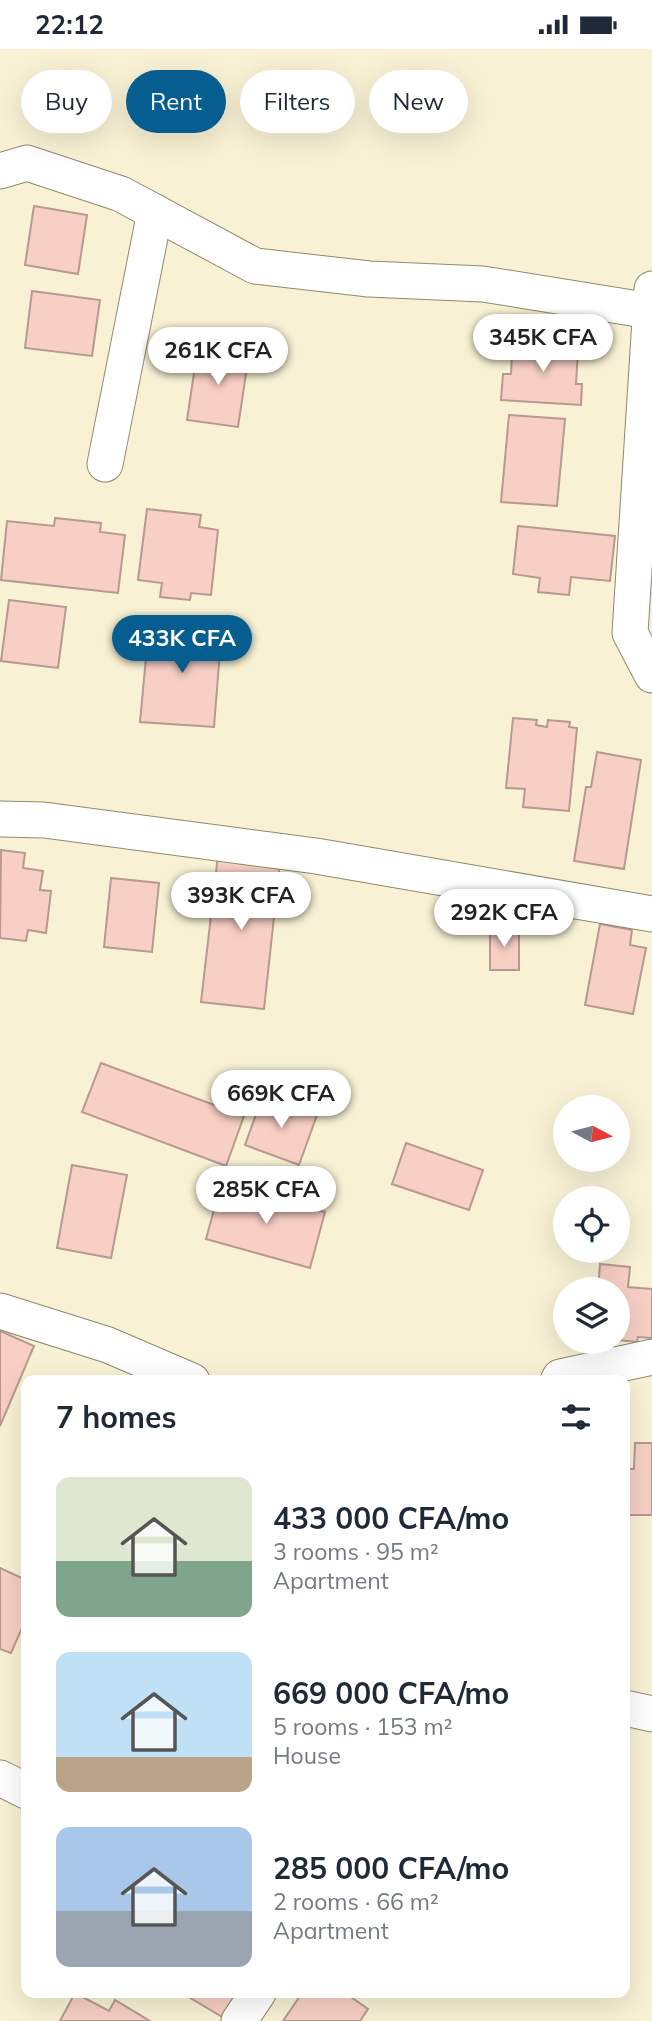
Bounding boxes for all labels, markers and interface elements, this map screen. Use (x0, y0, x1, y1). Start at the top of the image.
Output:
text: 22:12 (35, 8, 104, 41)
chip: Buy (21, 70, 112, 133)
chip: Rent (126, 70, 226, 133)
chip: Filters (240, 70, 355, 133)
chip: New (369, 70, 468, 133)
pin: 345K CFA (471, 315, 615, 374)
text: 345K CFA (489, 322, 597, 351)
pin: 261K CFA (146, 327, 290, 387)
text: 261K CFA (164, 335, 272, 364)
pin: 433K CFA (110, 615, 254, 675)
text: 433K CFA (128, 623, 236, 652)
pin: 393K CFA (169, 873, 313, 932)
text: 393K CFA (187, 880, 295, 909)
pin: 292K CFA (432, 890, 576, 949)
text: 292K CFA (450, 897, 558, 926)
pin: 669K CFA (209, 1070, 353, 1130)
text: 669K CFA (227, 1078, 335, 1107)
north arrow (553, 1095, 630, 1173)
map controls (553, 1095, 630, 1354)
pin: 285K CFA (194, 1167, 338, 1226)
text: 285K CFA (212, 1174, 320, 1203)
button: locate (553, 1186, 630, 1263)
button: layers (553, 1277, 630, 1354)
text: 7 homes (56, 1398, 177, 1436)
icon: filters (557, 1398, 595, 1436)
text: 433 000 CFA/mo (273, 1499, 509, 1537)
icon: home (112, 1505, 196, 1589)
text: 3 rooms · 95 m² (273, 1537, 439, 1566)
text: Apartment (273, 1566, 389, 1595)
text: 669 000 CFA/mo (273, 1674, 509, 1712)
icon: home (112, 1680, 196, 1764)
text: 5 rooms · 153 m² (273, 1712, 453, 1741)
text: House (273, 1741, 341, 1770)
text: 285 000 CFA/mo (273, 1849, 509, 1887)
icon: home (112, 1855, 196, 1939)
text: 2 rooms · 66 m² (273, 1887, 439, 1916)
text: Apartment (273, 1916, 389, 1945)

